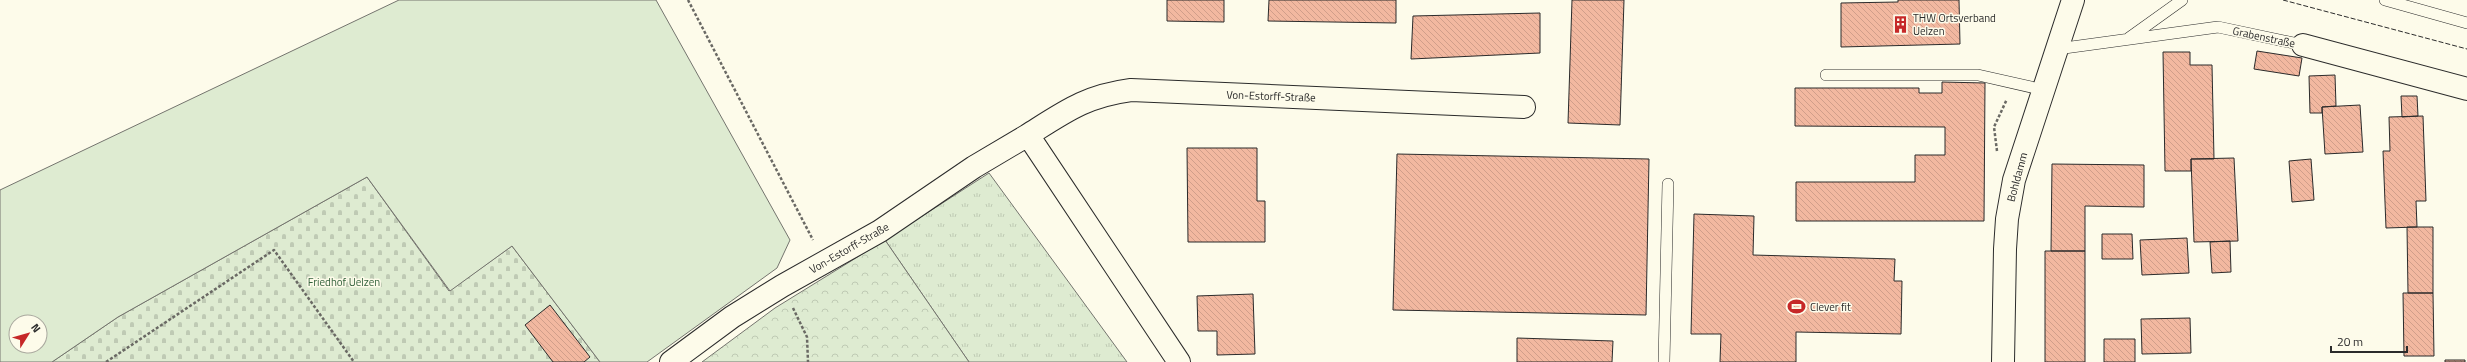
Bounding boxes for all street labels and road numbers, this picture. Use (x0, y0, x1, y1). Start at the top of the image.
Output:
street label: Grabenstraße (2231, 23, 2297, 52)
street label: Von-Estorff-Straße (1226, 86, 1316, 106)
street label: Bohldamm (2003, 150, 2031, 204)
street label: Von-Estorff-Straße (806, 218, 892, 277)

